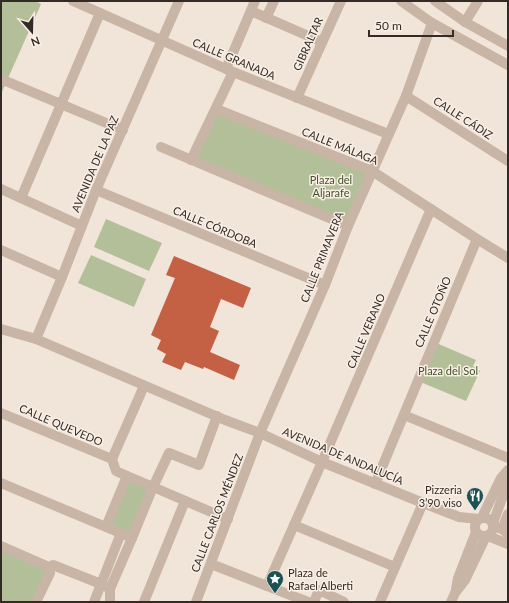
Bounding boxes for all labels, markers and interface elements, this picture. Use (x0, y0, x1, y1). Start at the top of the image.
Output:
north arrow (12, 12, 52, 52)
scale bar (369, 12, 453, 38)
street label: GIBRALTAR (290, 15, 325, 73)
text: 50 m (375, 18, 402, 33)
text: N (29, 34, 42, 49)
street label: CALLE GRANADA (191, 35, 278, 82)
street label: CALLE CÁDIZ (431, 94, 496, 142)
street label: AVENIDA DE LA PAZ (68, 113, 121, 214)
street label: CALLE MÁLAGA (300, 124, 381, 167)
park label: Plaza del Aljarafe (310, 173, 352, 199)
street label: CALLE CÓRDOBA (171, 203, 260, 250)
street label: CALLE PRIMAVERA (297, 209, 346, 304)
street label: CALLE OTOÑO (412, 274, 453, 349)
street label: CALLE VERANO (344, 291, 387, 370)
park label: Plaza del Sol (418, 364, 478, 377)
street label: CALLE QUEVEDO (17, 401, 105, 448)
street label: AVENIDA DE ANDALUCÍA (281, 424, 406, 487)
street label: CALLE CARLOS MÉNDEZ (188, 451, 245, 574)
place label: Pizzeria 3’90 viso (419, 483, 462, 509)
restaurant icon: Pizzeria 3’90 viso (465, 486, 485, 511)
place label: Plaza de Rafael Alberti (288, 566, 353, 592)
place icon: Plaza de Rafael Alberti (265, 569, 285, 594)

